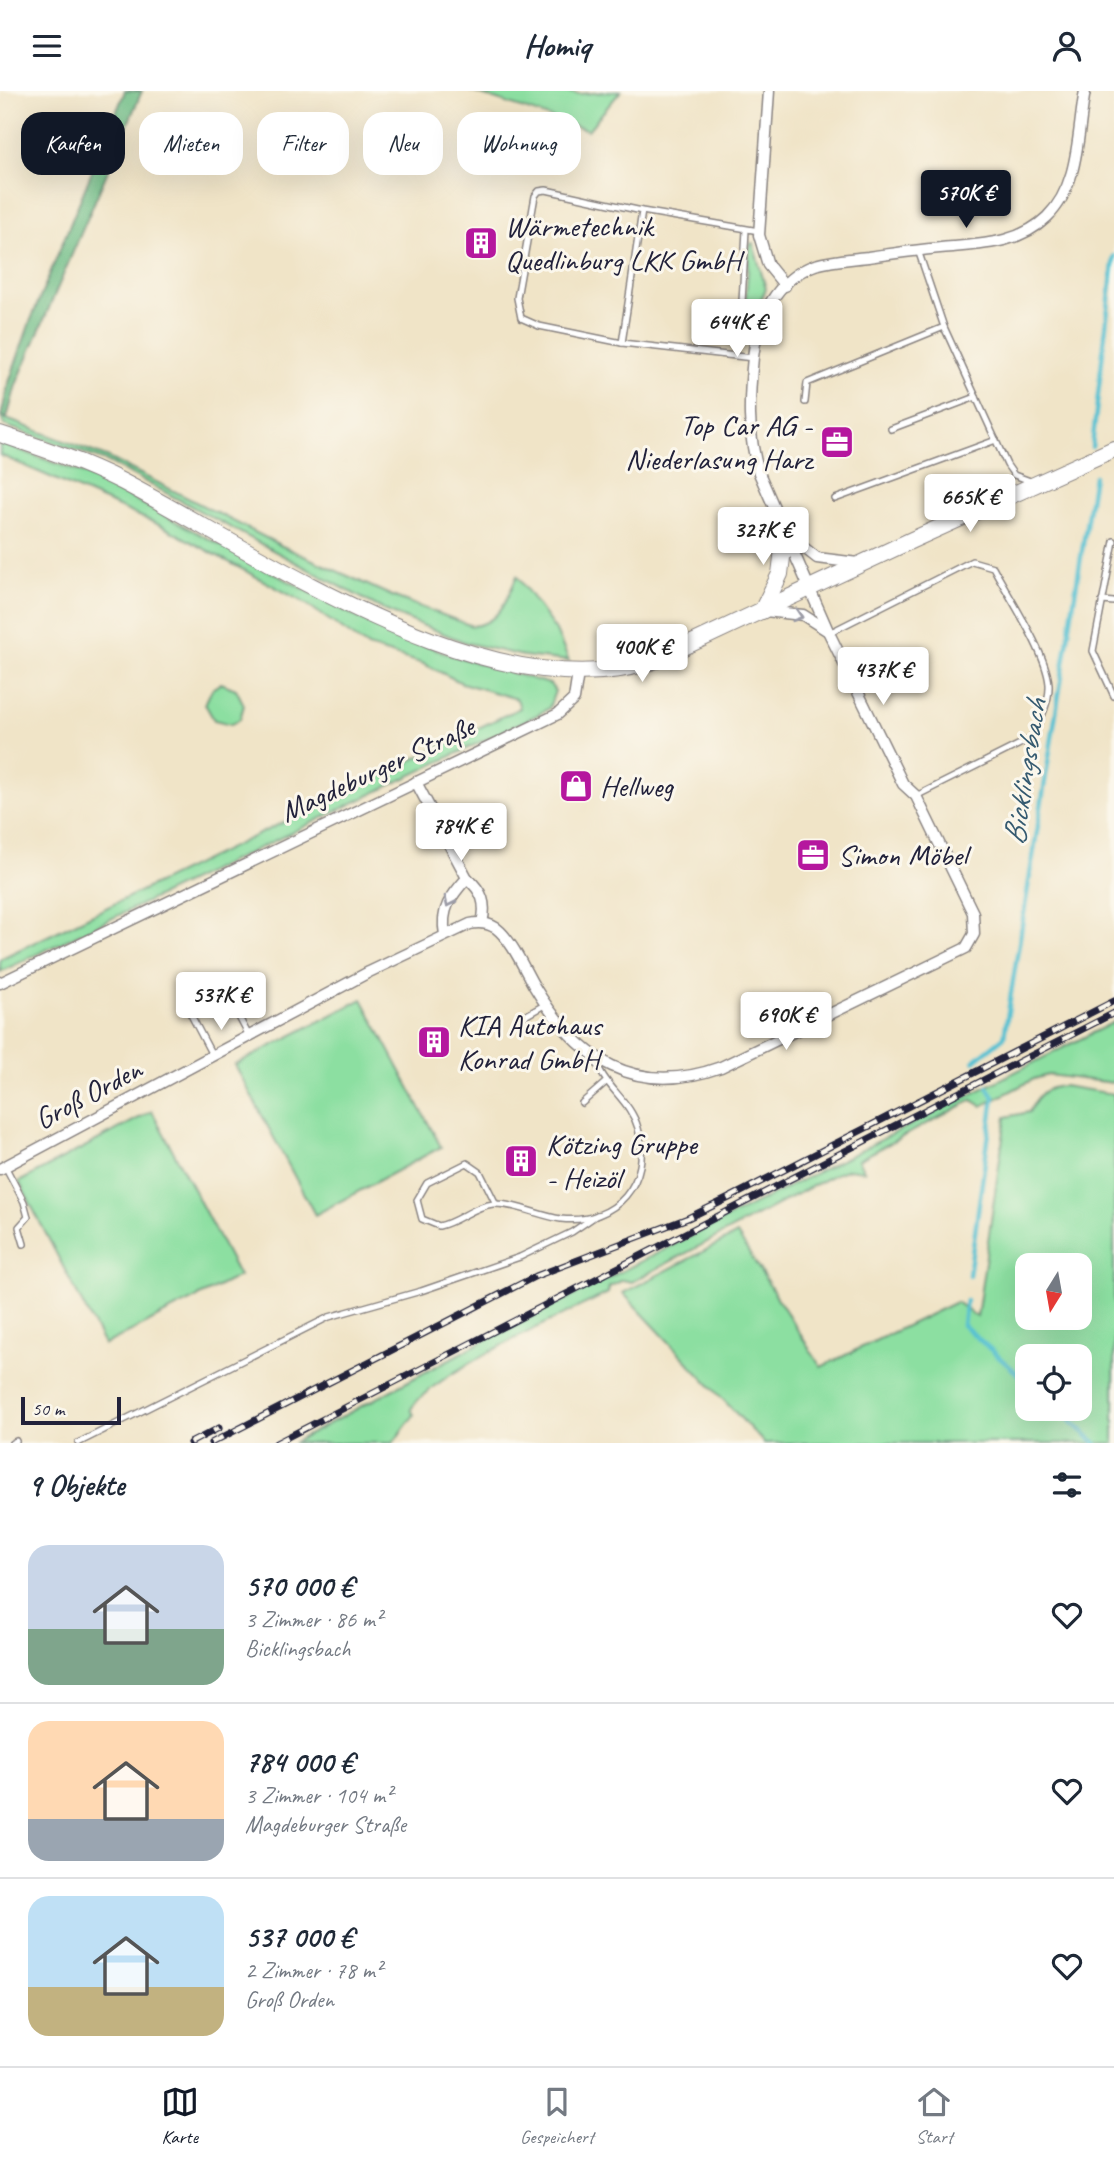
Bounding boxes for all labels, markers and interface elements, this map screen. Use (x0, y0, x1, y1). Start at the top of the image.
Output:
text: Homiq (524, 25, 590, 66)
icon: menu (28, 27, 66, 65)
icon: person (1048, 27, 1086, 65)
chip: Kaufen (21, 112, 125, 175)
chip: Mieten (139, 112, 243, 175)
chip: Filter (257, 112, 349, 175)
chip: Neu (363, 112, 443, 175)
chip: Wohnung (457, 112, 581, 175)
pin: 570K € (909, 171, 1023, 230)
text: 570K € (937, 178, 995, 207)
place label: Wärmetechnik Quedlinburg LKK GmbH (505, 207, 745, 279)
building icon: Wärmetechnik Quedlinburg LKK GmbH (462, 224, 500, 262)
pin: 644K € (680, 299, 794, 359)
text: 644K € (707, 307, 767, 336)
place label: Top Car AG - Niederlasung Harz (625, 406, 815, 478)
office icon: Top Car AG - Niederlasung Harz (818, 423, 856, 461)
pin: 665K € (913, 475, 1027, 534)
text: 665K € (940, 482, 1000, 511)
pin: 327K € (706, 507, 820, 567)
text: 327K € (734, 515, 792, 544)
one-way arrow (791, 608, 803, 622)
pin: 400K € (585, 625, 699, 684)
text: 400K € (613, 632, 671, 661)
pin: 437K € (826, 647, 940, 707)
text: 437K € (854, 655, 912, 684)
water label: Bicklingsbach (993, 694, 1057, 848)
street label: Magdeburger Straße (274, 706, 482, 831)
shop icon: Hellweg (557, 767, 595, 805)
place label: Hellweg (600, 767, 674, 805)
pin: 784K € (404, 803, 518, 863)
text: 784K € (432, 811, 490, 840)
office icon: Simon Möbel (794, 836, 832, 874)
place label: Simon Möbel (838, 836, 972, 874)
one-way arrow (444, 895, 457, 908)
pin: 537K € (164, 972, 278, 1032)
text: 537K € (192, 980, 250, 1009)
pin: 690K € (729, 993, 843, 1052)
text: 690K € (757, 1000, 815, 1029)
place label: KIA Autohaus Konrad GmbH (458, 1006, 604, 1078)
building icon: KIA Autohaus Konrad GmbH (415, 1023, 453, 1061)
street label: Groß Orden (28, 1049, 149, 1138)
place label: Kötzing Gruppe - Heizöl (546, 1125, 699, 1197)
building icon: Kötzing Gruppe - Heizöl (502, 1142, 540, 1180)
north arrow (1015, 1253, 1092, 1330)
map controls (1015, 1253, 1092, 1421)
button: locate (1015, 1344, 1092, 1421)
scale bar (21, 1394, 121, 1426)
text: 50 m (32, 1397, 64, 1421)
text: 9 Objekte (28, 1466, 124, 1504)
icon: filters (1048, 1466, 1086, 1504)
text: 570 000 € (245, 1567, 353, 1605)
icon: home (84, 1573, 168, 1657)
icon: heart (1048, 1596, 1086, 1634)
text: 3 Zimmer · 86 m² (245, 1605, 382, 1634)
text: Bicklingsbach (245, 1634, 351, 1663)
text: 784 000 € (245, 1743, 354, 1781)
icon: home (84, 1749, 168, 1833)
icon: heart (1048, 1772, 1086, 1810)
text: 3 Zimmer · 104 m² (245, 1781, 392, 1810)
text: Magdeburger Straße (245, 1810, 406, 1839)
text: 537 000 € (245, 1918, 353, 1956)
icon: home (84, 1924, 168, 2008)
icon: heart (1048, 1947, 1086, 1985)
text: 2 Zimmer · 78 m² (245, 1956, 382, 1985)
text: Groß Orden (245, 1985, 334, 2014)
tab: Karte (161, 2083, 199, 2149)
tab: Gespeichert (520, 2083, 594, 2149)
tab: Start (915, 2083, 953, 2149)

